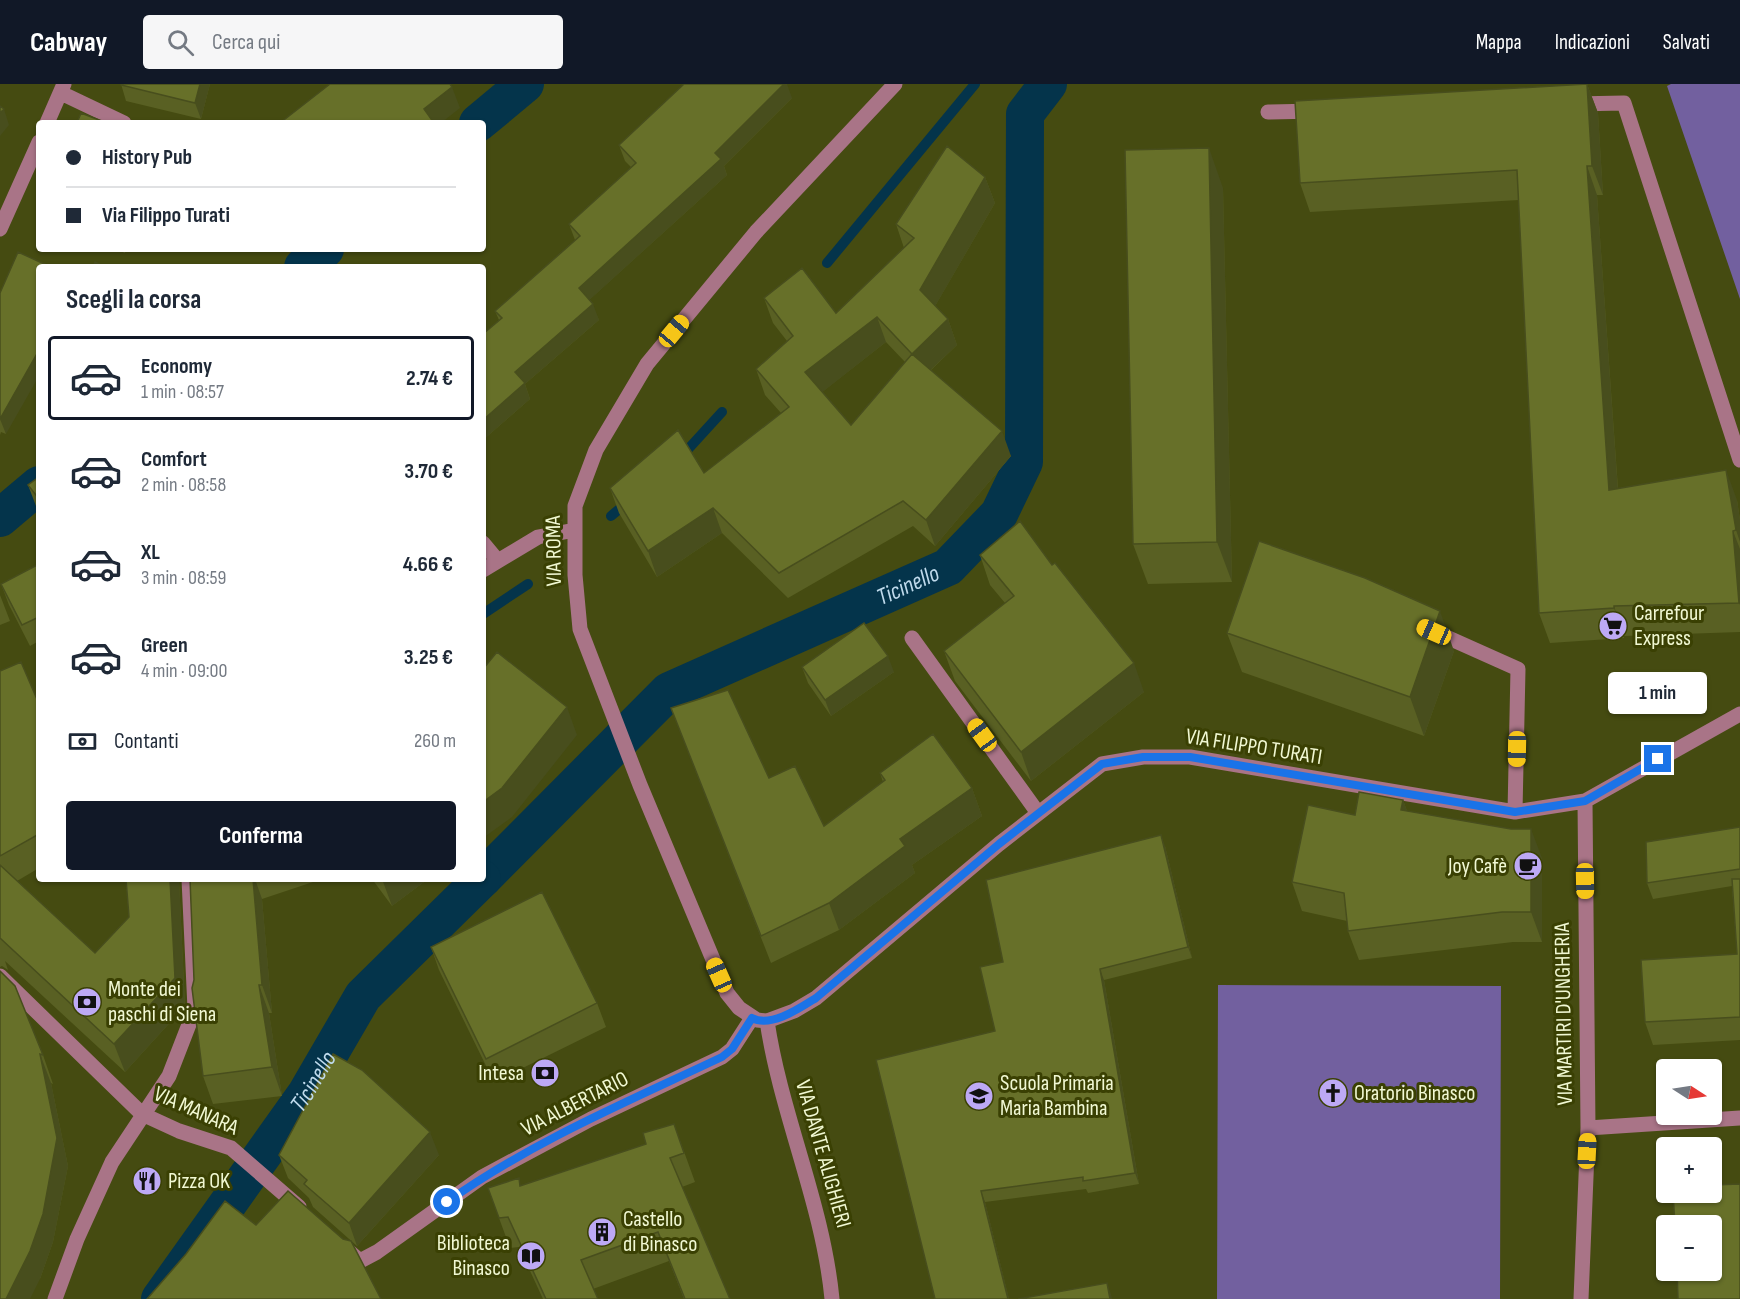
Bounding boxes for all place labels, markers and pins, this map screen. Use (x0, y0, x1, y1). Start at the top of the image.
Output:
place label: Carrefour Express (1634, 600, 1704, 652)
supermarket icon: Carrefour Express (1597, 610, 1629, 642)
cafe icon: Joy Cafè (1512, 850, 1544, 882)
place label: Joy Cafè (1447, 853, 1507, 880)
place label: Monte dei paschi di Siena (108, 976, 216, 1028)
bank icon: Monte dei paschi di Siena (71, 986, 103, 1018)
bank icon: Intesa (529, 1057, 561, 1089)
place label: Intesa (478, 1060, 524, 1087)
place label: Scuola Primaria Maria Bambina (1000, 1070, 1114, 1122)
church icon: Oratorio Binasco (1317, 1077, 1349, 1109)
school or university icon: Scuola Primaria Maria Bambina (963, 1080, 995, 1112)
place label: Oratorio Binasco (1354, 1080, 1476, 1107)
restaurant icon: Pizza OK (131, 1165, 163, 1197)
place label: Pizza OK (168, 1168, 230, 1195)
place label: Castello di Binasco (623, 1206, 697, 1258)
building icon: Castello di Binasco (586, 1216, 618, 1248)
place label: Biblioteca Binasco (437, 1230, 510, 1282)
library icon: Biblioteca Binasco (515, 1240, 547, 1272)

